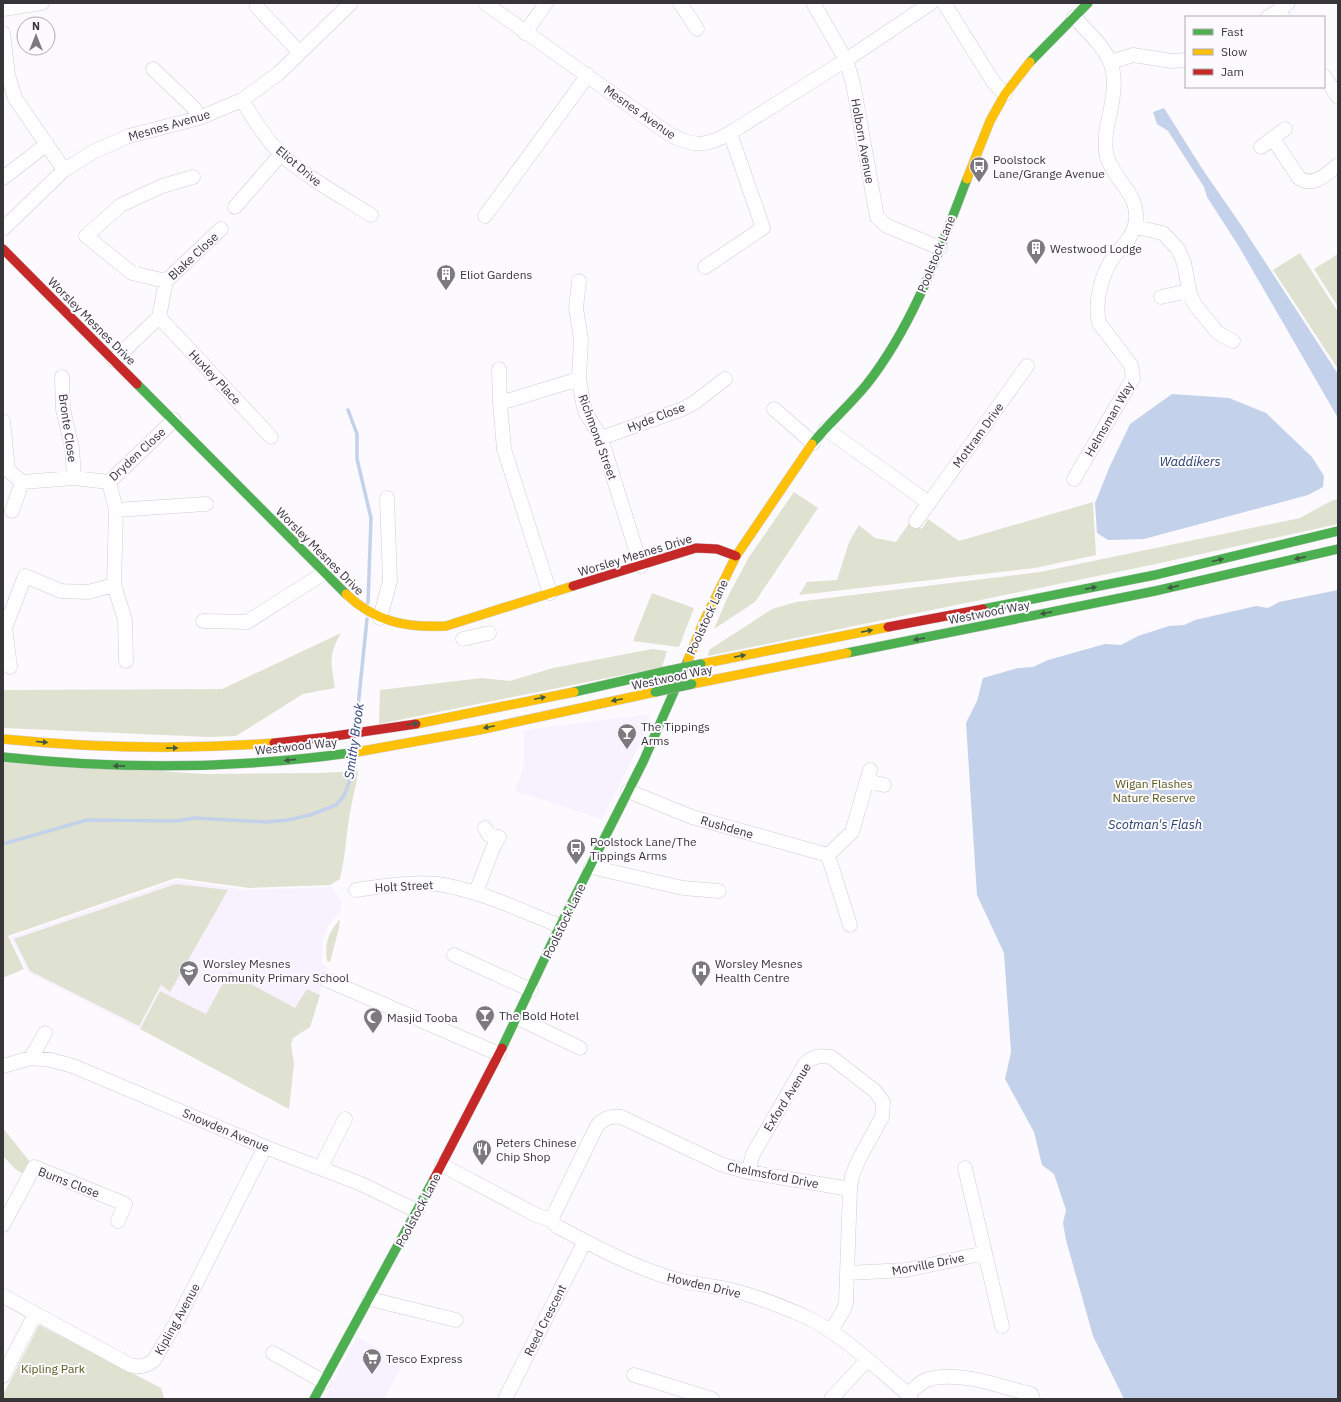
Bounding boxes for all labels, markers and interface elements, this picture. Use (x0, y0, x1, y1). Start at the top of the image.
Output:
north arrow (16, 16, 56, 56)
legend (1185, 16, 1325, 88)
text: N (32, 19, 40, 33)
text: Fast (1221, 24, 1244, 39)
text: Slow (1221, 44, 1247, 59)
text: Jam (1221, 64, 1244, 79)
street label: Mesnes Avenue (601, 82, 679, 143)
street label: Holborn Avenue (848, 97, 878, 185)
street label: Mesnes Avenue (126, 106, 212, 144)
street label: Eliot Drive (273, 143, 325, 190)
place label: Poolstock Lane/Grange Avenue (993, 152, 1105, 181)
bus stop icon: Poolstock Lane/Grange Avenue (968, 155, 990, 183)
street label: Poolstock Lane (914, 213, 958, 295)
street label: Blake Close (165, 229, 221, 283)
building icon: Westwood Lodge (1025, 237, 1047, 265)
place label: Westwood Lodge (1050, 241, 1142, 256)
building icon: Eliot Gardens (435, 263, 457, 291)
place label: Eliot Gardens (460, 267, 532, 282)
street label: Worsley Mesnes Drive (45, 274, 139, 368)
street label: Huxley Place (186, 346, 244, 408)
street label: Helmsman Way (1081, 379, 1137, 459)
street label: Richmond Street (576, 392, 620, 482)
street label: Bronte Close (56, 393, 80, 464)
street label: Hyde Close (625, 399, 687, 435)
street label: Mottram Drive (949, 399, 1007, 470)
street label: Dryden Close (106, 424, 169, 484)
water label: Waddikers (1159, 453, 1221, 470)
street label: Worsley Mesnes Drive (273, 504, 367, 598)
street label: Worsley Mesnes Drive (576, 530, 694, 579)
one-way arrow (1294, 555, 1306, 561)
one-way arrow (1212, 557, 1224, 563)
street label: Poolstock Lane (683, 577, 731, 657)
one-way arrow (1085, 585, 1097, 591)
one-way arrow (1167, 585, 1180, 591)
street label: Westwood Way (947, 597, 1031, 627)
one-way arrow (1040, 611, 1052, 617)
one-way arrow (861, 628, 873, 634)
one-way arrow (912, 636, 925, 642)
one-way arrow (733, 653, 746, 659)
street label: Westwood Way (630, 661, 714, 693)
one-way arrow (534, 695, 546, 701)
one-way arrow (610, 698, 623, 704)
water label: Smithy Brook (340, 702, 368, 780)
place label: The Tippings Arms (641, 719, 710, 748)
one-way arrow (407, 721, 419, 727)
bar icon: The Tippings Arms (616, 722, 638, 750)
one-way arrow (483, 724, 495, 730)
street label: Westwood Way (254, 734, 338, 758)
one-way arrow (36, 739, 48, 746)
one-way arrow (166, 745, 179, 751)
one-way arrow (284, 757, 296, 763)
one-way arrow (113, 762, 125, 769)
park label: Wigan Flashes Nature Reserve (1112, 776, 1196, 805)
street label: Rushdene (699, 812, 755, 842)
water label: Scotman's Flash (1108, 816, 1202, 833)
place label: Poolstock Lane/The Tippings Arms (590, 834, 697, 863)
bus stop icon: Poolstock Lane/The Tippings Arms (565, 837, 587, 865)
street label: Holt Street (374, 877, 434, 895)
street label: Poolstock Lane (539, 881, 589, 961)
place label: Worsley Mesnes Community Primary School (203, 956, 349, 985)
place label: Worsley Mesnes Health Centre (715, 956, 803, 985)
school or university icon: Worsley Mesnes Community Primary School (178, 959, 200, 987)
hospital icon: Worsley Mesnes Health Centre (690, 959, 712, 987)
bar icon: The Bold Hotel (474, 1004, 496, 1032)
mosque icon: Masjid Tooba (362, 1006, 384, 1034)
place label: The Bold Hotel (499, 1008, 579, 1023)
place label: Masjid Tooba (387, 1010, 458, 1025)
street label: Exford Avenue (760, 1060, 814, 1134)
street label: Snowden Avenue (180, 1105, 272, 1155)
place label: Peters Chinese Chip Shop (496, 1135, 577, 1164)
restaurant icon: Peters Chinese Chip Shop (471, 1138, 493, 1166)
street label: Chelmsford Drive (726, 1159, 820, 1191)
street label: Burns Close (36, 1163, 102, 1201)
street label: Poolstock Lane (392, 1170, 444, 1249)
street label: Morville Drive (890, 1250, 966, 1278)
street label: Howden Drive (666, 1269, 743, 1301)
street label: Kipling Avenue (151, 1280, 203, 1358)
street label: Reed Crescent (521, 1282, 569, 1358)
supermarket icon: Tesco Express (361, 1347, 383, 1375)
place label: Tesco Express (386, 1351, 463, 1366)
park label: Kipling Park (21, 1361, 86, 1376)

